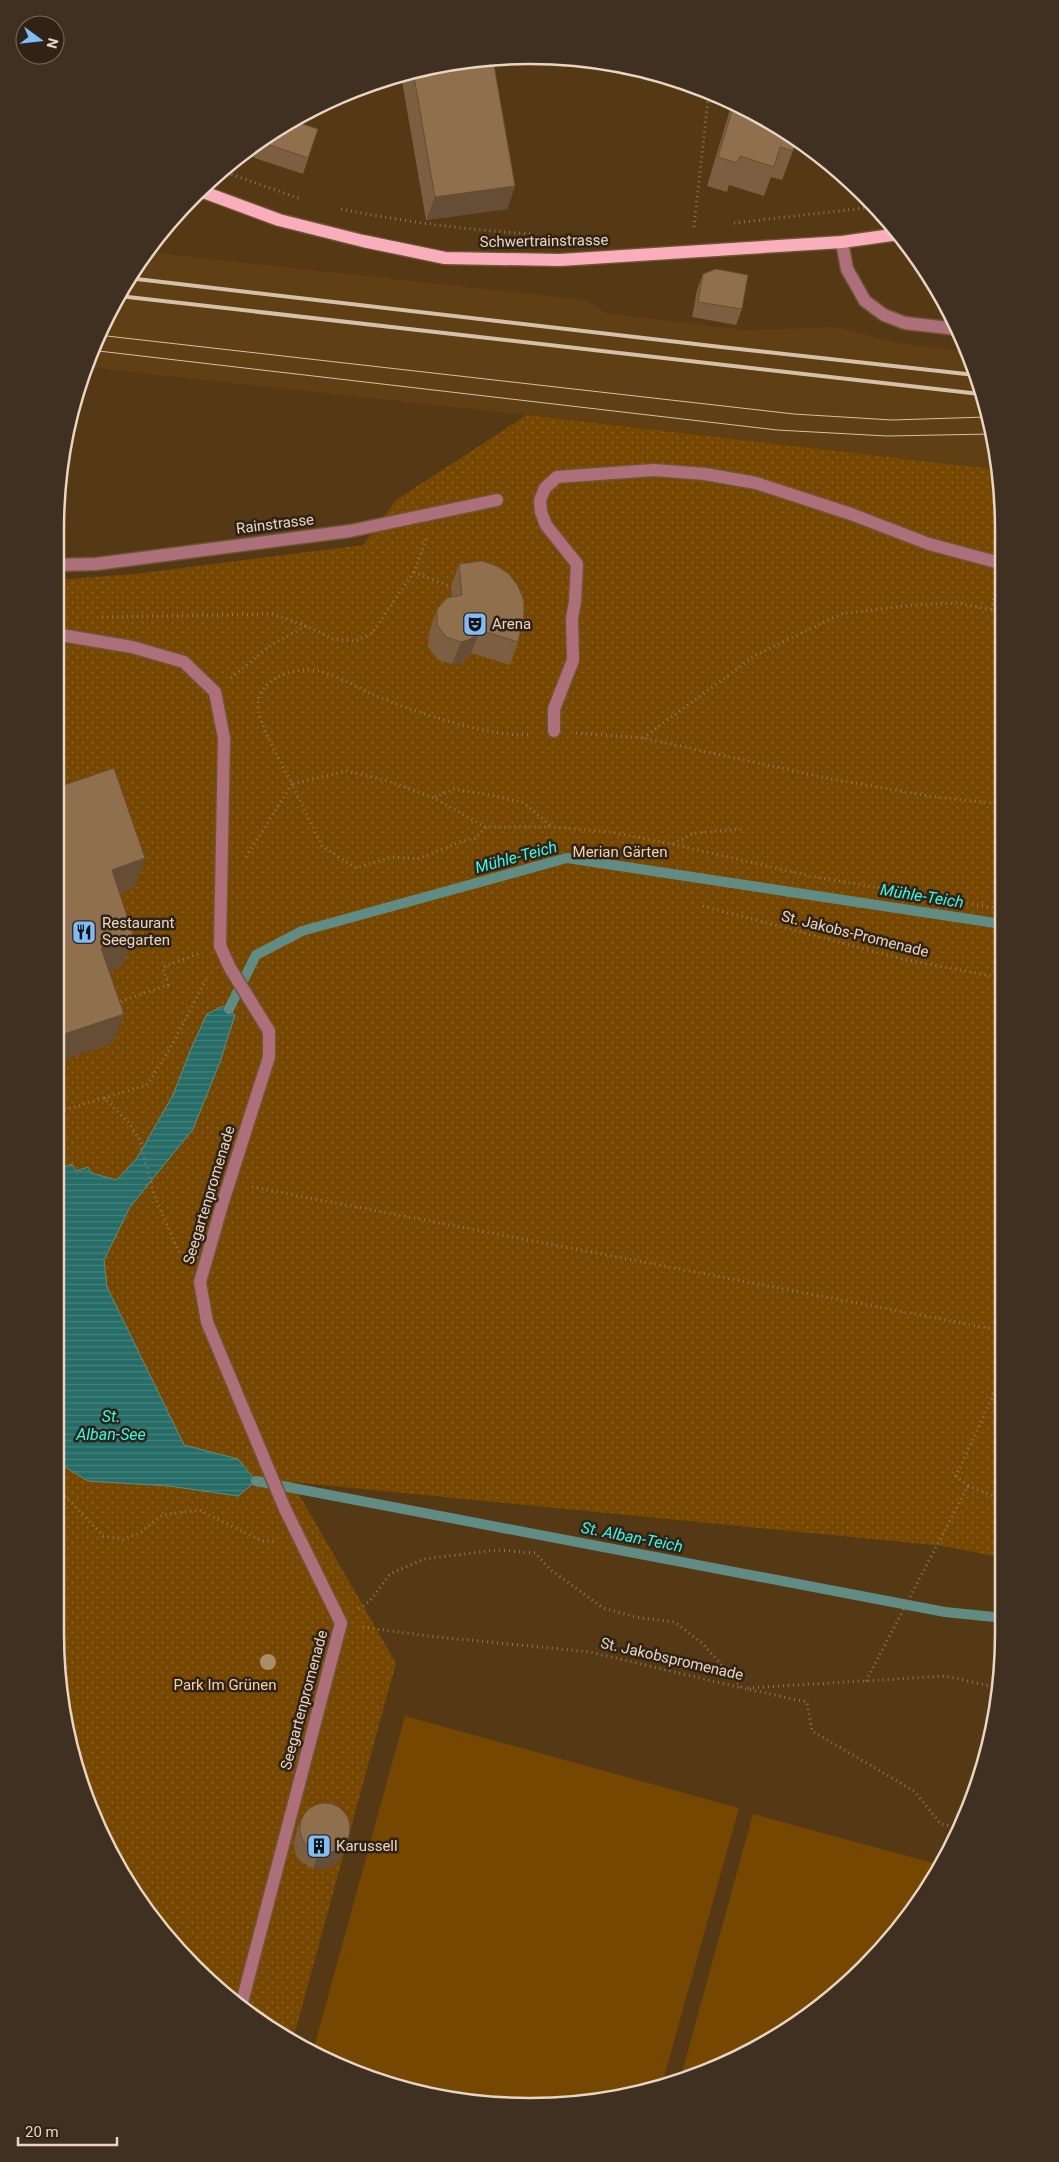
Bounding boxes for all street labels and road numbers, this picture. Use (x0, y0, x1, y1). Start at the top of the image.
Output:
street label: Schwertrainstrasse (480, 231, 608, 251)
street label: Rainstrasse (235, 510, 315, 538)
street label: St. Jakobs-Promenade (779, 907, 931, 961)
street label: Seegartenpromenade (179, 1124, 239, 1266)
street label: Seegartenpromenade (277, 1628, 331, 1772)
street label: St. Jakobspromenade (599, 1634, 745, 1684)

